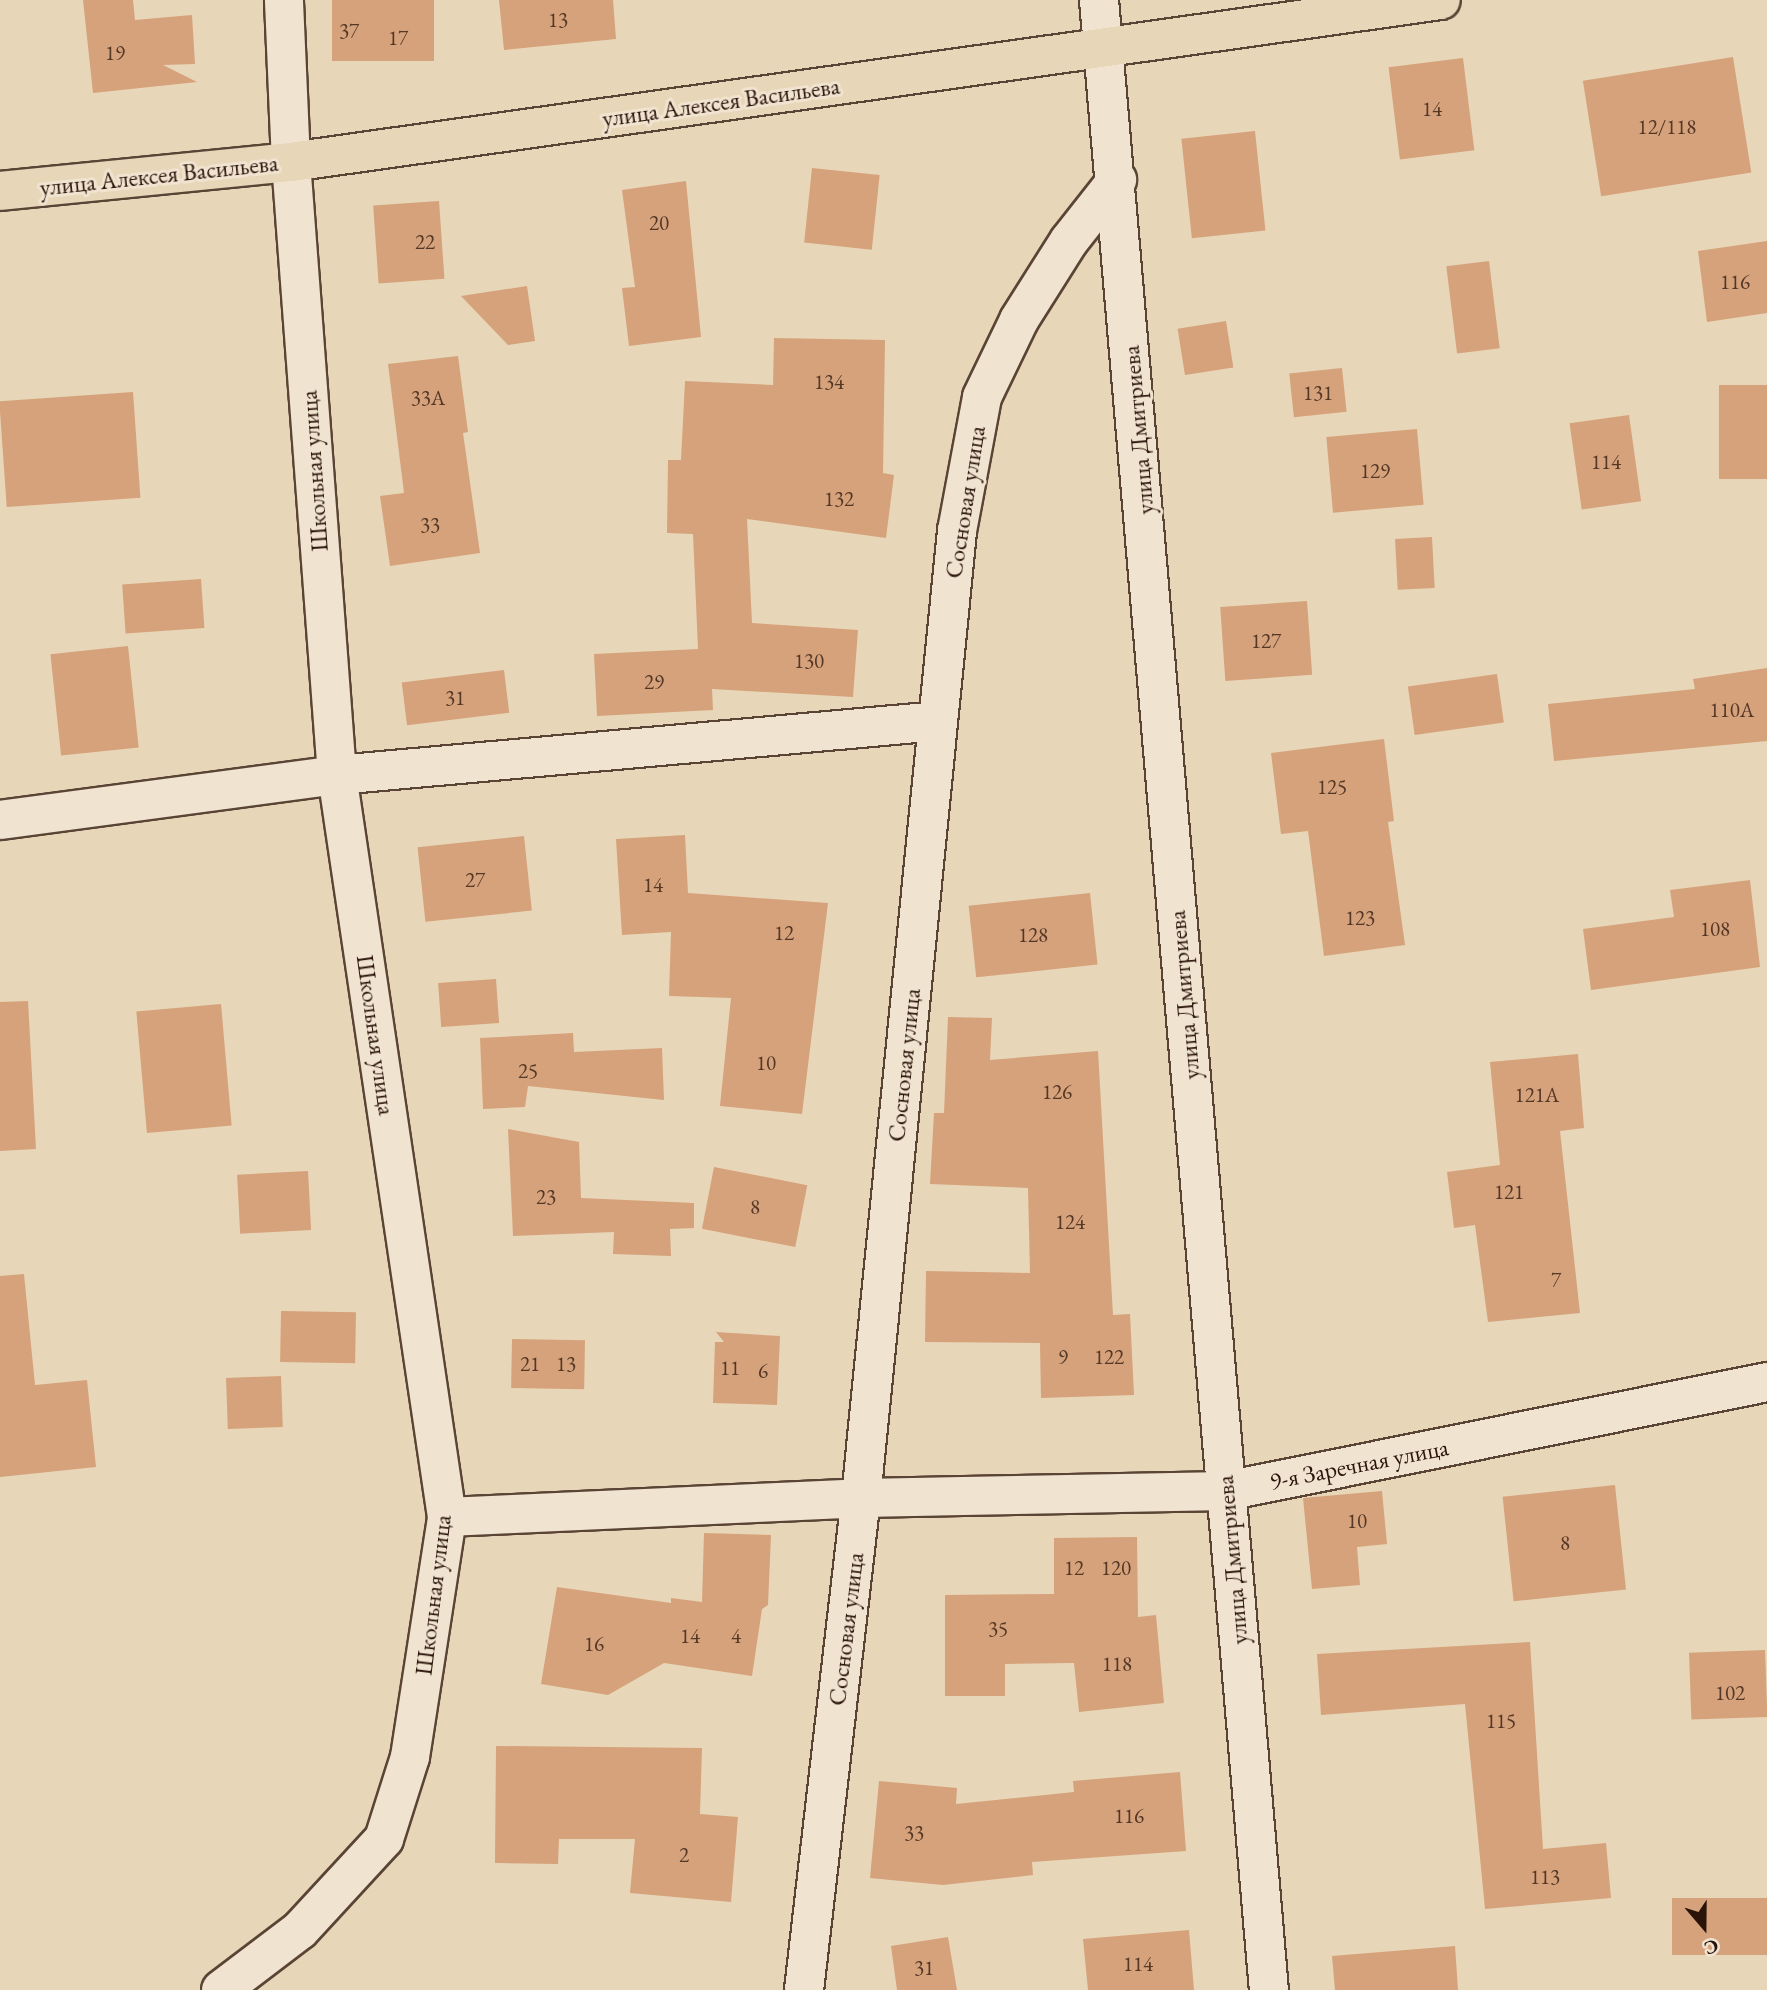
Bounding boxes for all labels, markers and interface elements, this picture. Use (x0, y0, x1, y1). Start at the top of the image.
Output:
house number: 13 (548, 7, 568, 33)
house number: 37 (339, 18, 359, 44)
house number: 17 (388, 25, 408, 51)
house number: 19 (105, 40, 125, 66)
street label: улица Алексея Васильева (600, 71, 842, 133)
house number: 14 (1422, 96, 1442, 122)
house number: 12/118 (1638, 114, 1696, 140)
street label: улица Алексея Васильева (38, 148, 280, 202)
house number: 20 (649, 210, 669, 236)
house number: 22 (415, 229, 435, 255)
house number: 116 (1720, 269, 1750, 295)
street label: улица Дмитриева (1116, 344, 1160, 516)
house number: 134 (814, 369, 844, 395)
house number: 131 (1303, 380, 1333, 406)
house number: 33А (411, 385, 445, 411)
street label: Школьная улица (294, 389, 334, 553)
street label: Сосновая улица (939, 424, 991, 580)
house number: 114 (1591, 449, 1621, 475)
house number: 129 (1360, 458, 1390, 484)
house number: 132 (824, 486, 854, 512)
house number: 33 (420, 512, 440, 538)
house number: 127 (1251, 628, 1281, 654)
house number: 130 (794, 648, 824, 674)
house number: 29 (644, 669, 664, 695)
house number: 31 (445, 685, 465, 711)
house number: 110А (1710, 697, 1754, 723)
house number: 125 (1317, 774, 1347, 800)
house number: 27 (465, 867, 485, 893)
house number: 14 (643, 872, 663, 898)
house number: 123 (1345, 905, 1375, 931)
street label: улица Дмитриева (1162, 909, 1206, 1081)
house number: 108 (1700, 916, 1730, 942)
house number: 12 (774, 920, 794, 946)
house number: 128 (1018, 922, 1048, 948)
street label: Школьная улица (350, 953, 402, 1117)
street label: Сосновая улица (882, 987, 926, 1143)
house number: 10 (756, 1050, 776, 1076)
house number: 25 (518, 1058, 538, 1084)
house number: 126 (1042, 1079, 1072, 1105)
house number: 121А (1515, 1082, 1559, 1108)
house number: 121 (1494, 1179, 1524, 1205)
house number: 23 (536, 1184, 556, 1210)
house number: 8 (750, 1194, 760, 1220)
house number: 124 (1055, 1209, 1085, 1235)
house number: 7 (1551, 1267, 1561, 1293)
house number: 9 (1058, 1344, 1068, 1370)
house number: 122 (1094, 1344, 1124, 1370)
house number: 21 (520, 1351, 540, 1377)
house number: 13 (556, 1351, 576, 1377)
house number: 11 (720, 1355, 740, 1381)
house number: 6 (758, 1358, 768, 1384)
street label: 9-я Заречная улица (1267, 1433, 1451, 1495)
street label: улица Дмитриева (1210, 1474, 1254, 1646)
house number: 10 (1347, 1508, 1367, 1534)
street label: Школьная улица (409, 1513, 457, 1677)
house number: 8 (1560, 1530, 1570, 1556)
street label: Сосновая улица (822, 1551, 870, 1707)
house number: 12 (1064, 1555, 1084, 1581)
house number: 120 (1101, 1555, 1131, 1581)
house number: 35 (988, 1616, 1008, 1642)
house number: 14 (680, 1623, 700, 1649)
house number: 4 (731, 1623, 741, 1649)
house number: 16 (584, 1631, 604, 1657)
house number: 118 (1102, 1651, 1132, 1677)
house number: 102 (1715, 1680, 1745, 1706)
house number: 115 (1486, 1708, 1516, 1734)
house number: 116 (1114, 1803, 1144, 1829)
house number: 33 (904, 1820, 924, 1846)
house number: 2 (679, 1842, 689, 1868)
house number: 113 (1530, 1864, 1560, 1890)
north arrow (1669, 1892, 1739, 1962)
text: С (1701, 1933, 1722, 1961)
house number: 114 (1123, 1951, 1153, 1977)
house number: 31 (914, 1955, 934, 1981)

